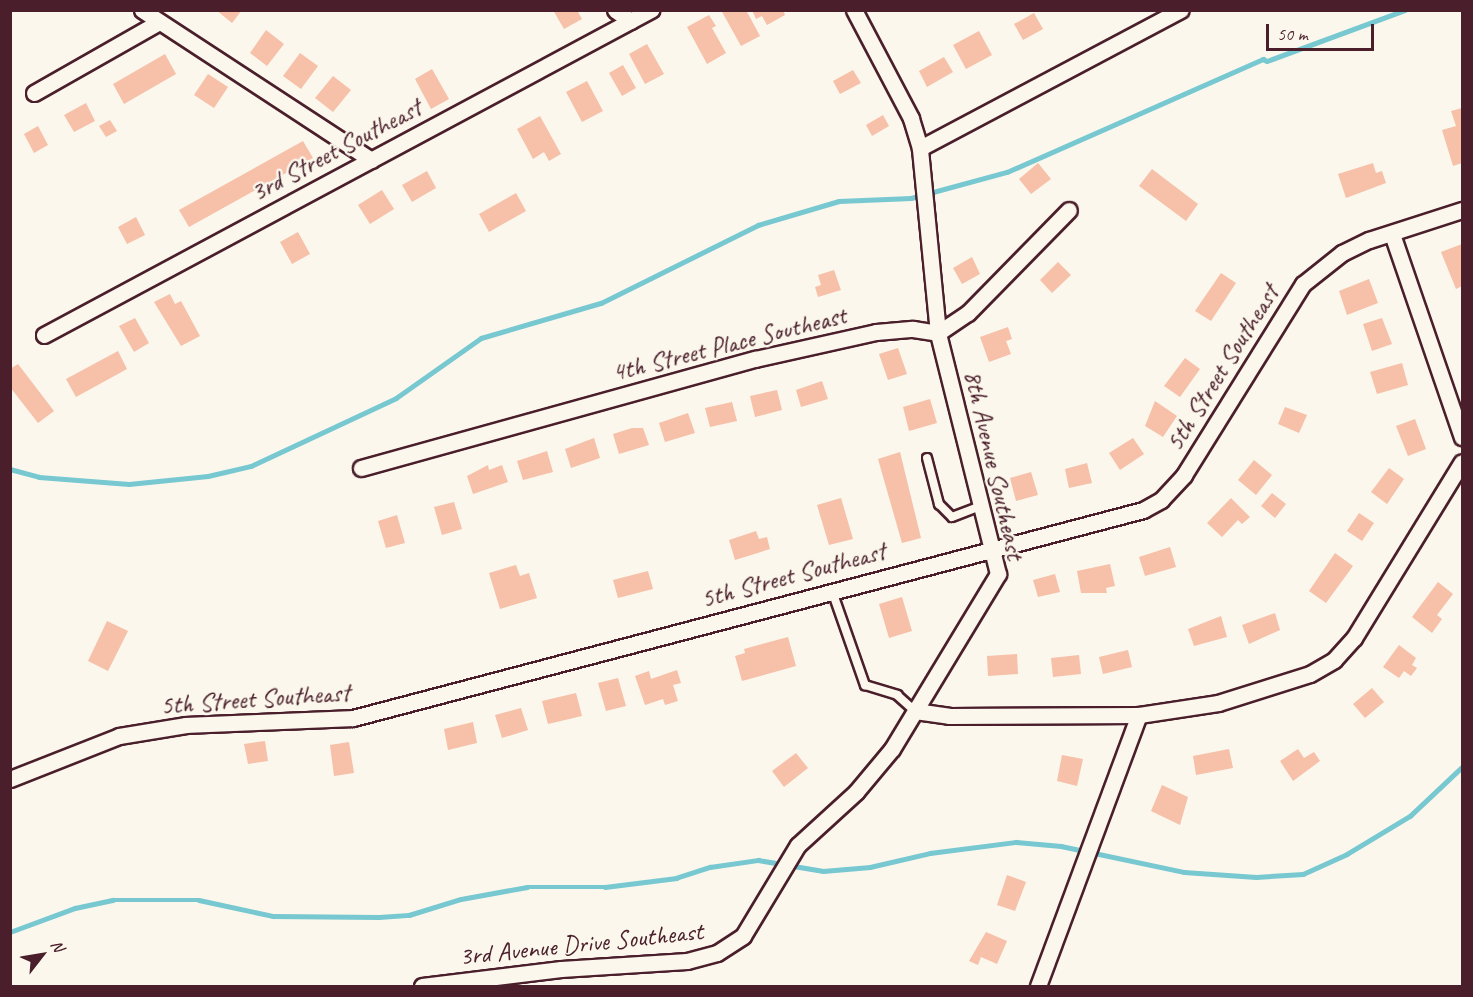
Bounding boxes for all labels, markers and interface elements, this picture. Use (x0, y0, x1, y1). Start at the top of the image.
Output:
scale bar (1269, 12, 1377, 50)
text: 50 m (1277, 23, 1308, 45)
street label: 3rd Street Southeast (245, 92, 427, 208)
street label: 5th Street Southeast (1158, 279, 1286, 457)
street label: 4th Street Place Southeast (608, 300, 850, 388)
street label: 8th Avenue Southeast (957, 367, 1031, 563)
street label: 5th Street Southeast (697, 535, 889, 615)
street label: 5th Street Southeast (159, 677, 351, 721)
street label: 3rd Avenue Drive Southeast (457, 916, 705, 972)
north arrow (12, 925, 72, 985)
text: N (46, 936, 69, 955)

